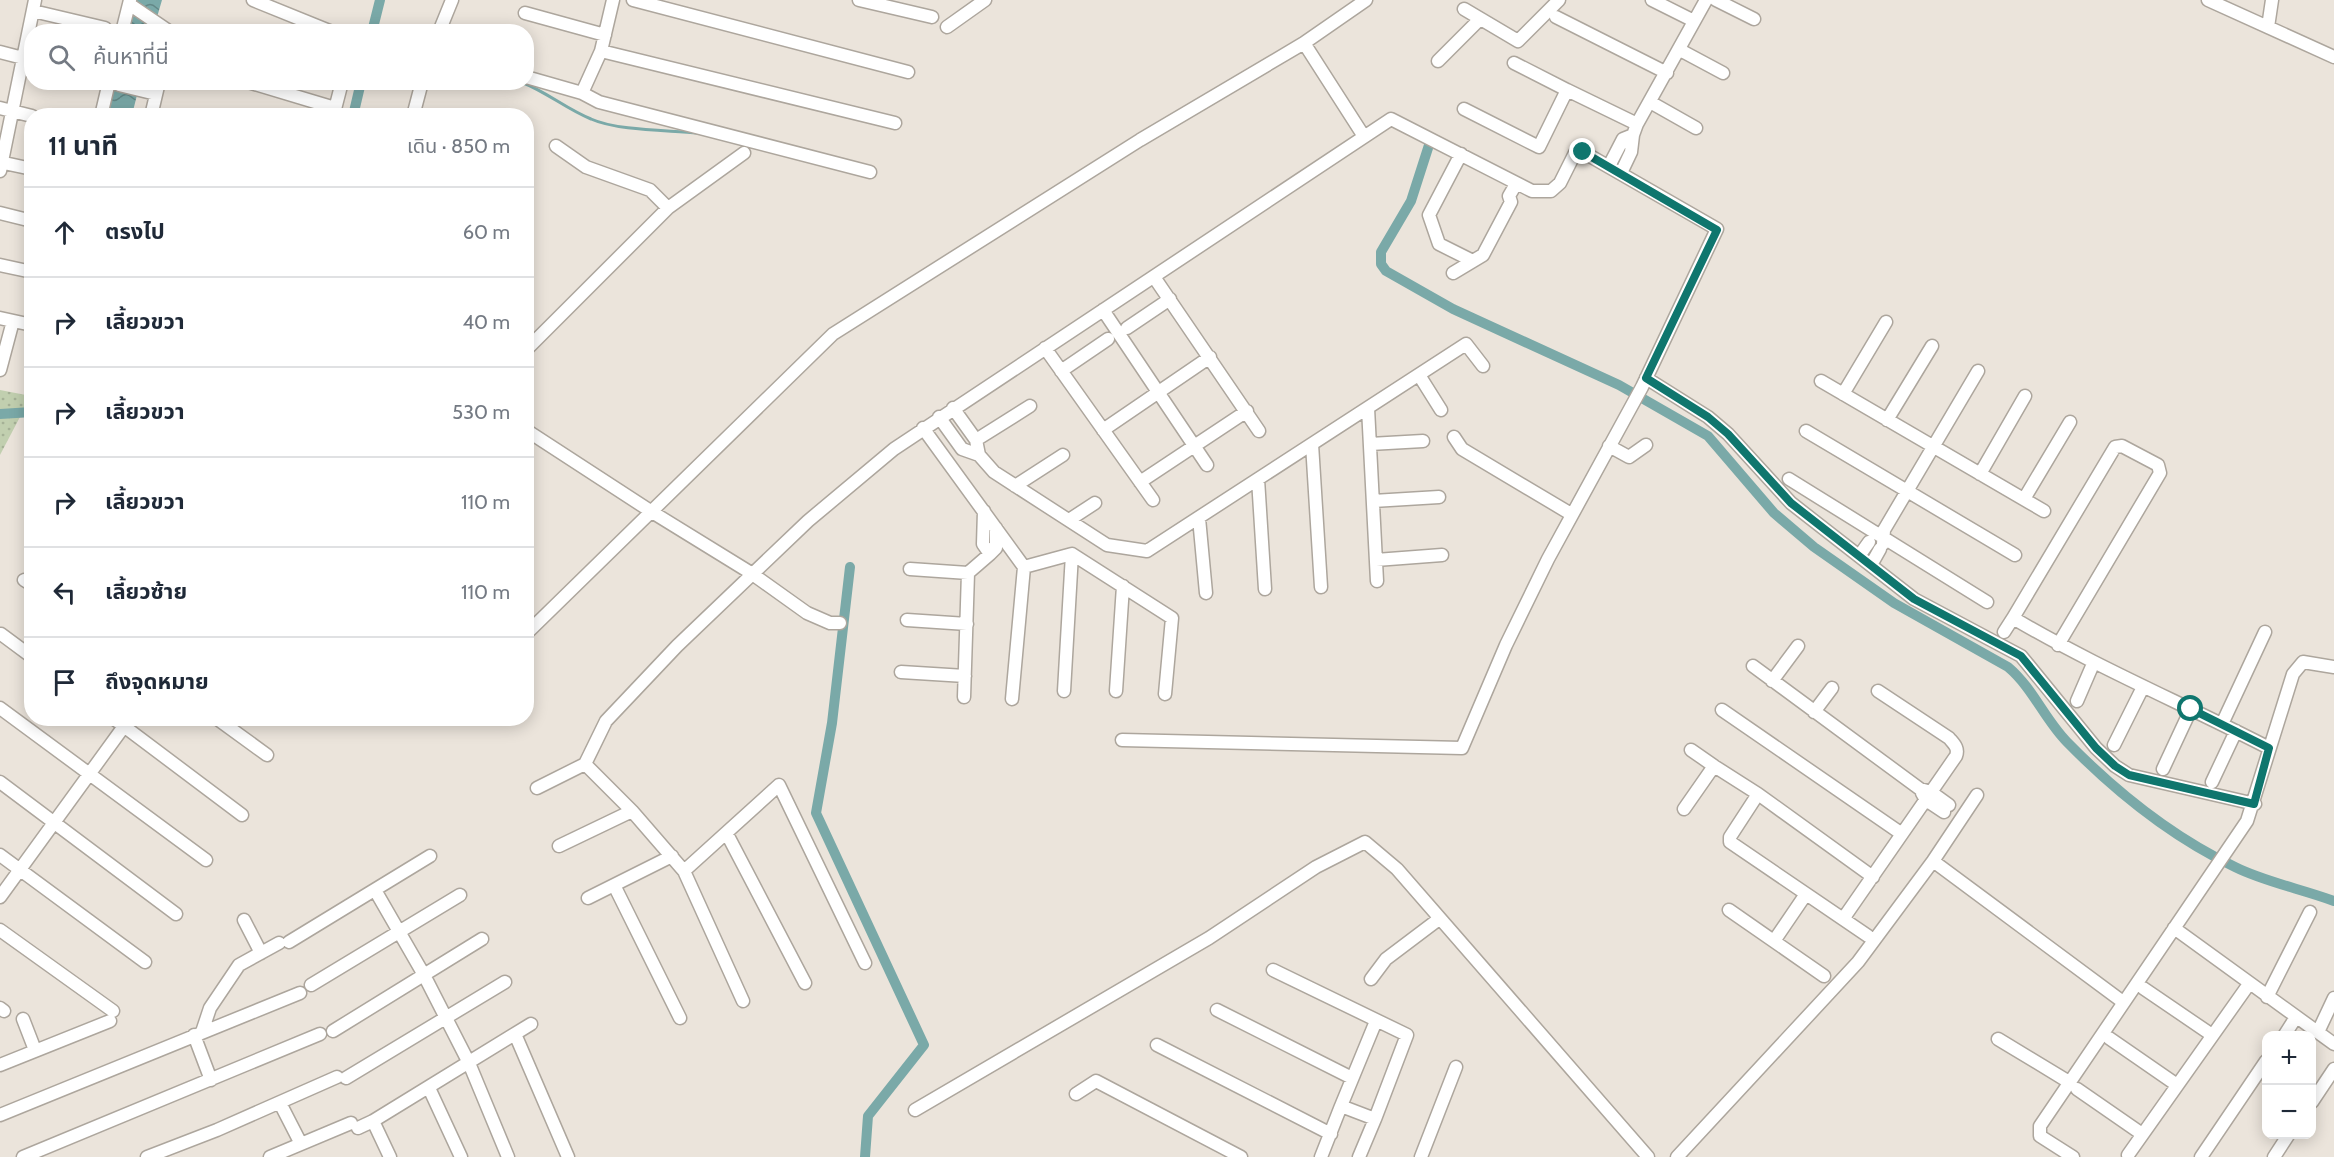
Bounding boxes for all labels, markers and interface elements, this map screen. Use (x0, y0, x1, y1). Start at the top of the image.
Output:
search box (24, 24, 534, 90)
icon: search (45, 41, 78, 74)
text: ค้นหาที่นี่ (93, 43, 169, 70)
text: 11 นาที (48, 130, 118, 162)
text: เดิน · 850 m (407, 134, 510, 158)
route end (1569, 138, 1595, 164)
icon: ahead (48, 216, 81, 249)
text: ตรงไป (105, 218, 165, 245)
text: 60 m (463, 220, 510, 244)
icon: right (48, 306, 81, 339)
text: เลี้ยวขวา (105, 308, 185, 335)
text: 40 m (462, 310, 510, 334)
icon: right (48, 396, 81, 429)
text: เลี้ยวขวา (105, 398, 185, 425)
text: 530 m (452, 400, 510, 424)
icon: right (48, 486, 81, 519)
text: เลี้ยวขวา (105, 488, 185, 515)
text: 110 m (461, 490, 510, 514)
icon: left (48, 576, 81, 609)
text: เลี้ยวซ้าย (105, 578, 187, 605)
text: 110 m (461, 580, 510, 604)
icon: arrive (48, 666, 81, 699)
text: ถึงจุดหมาย (105, 668, 209, 695)
route start (2177, 695, 2203, 721)
map controls (2262, 1031, 2316, 1139)
button: + (2262, 1031, 2316, 1085)
button: − (2262, 1085, 2316, 1139)

